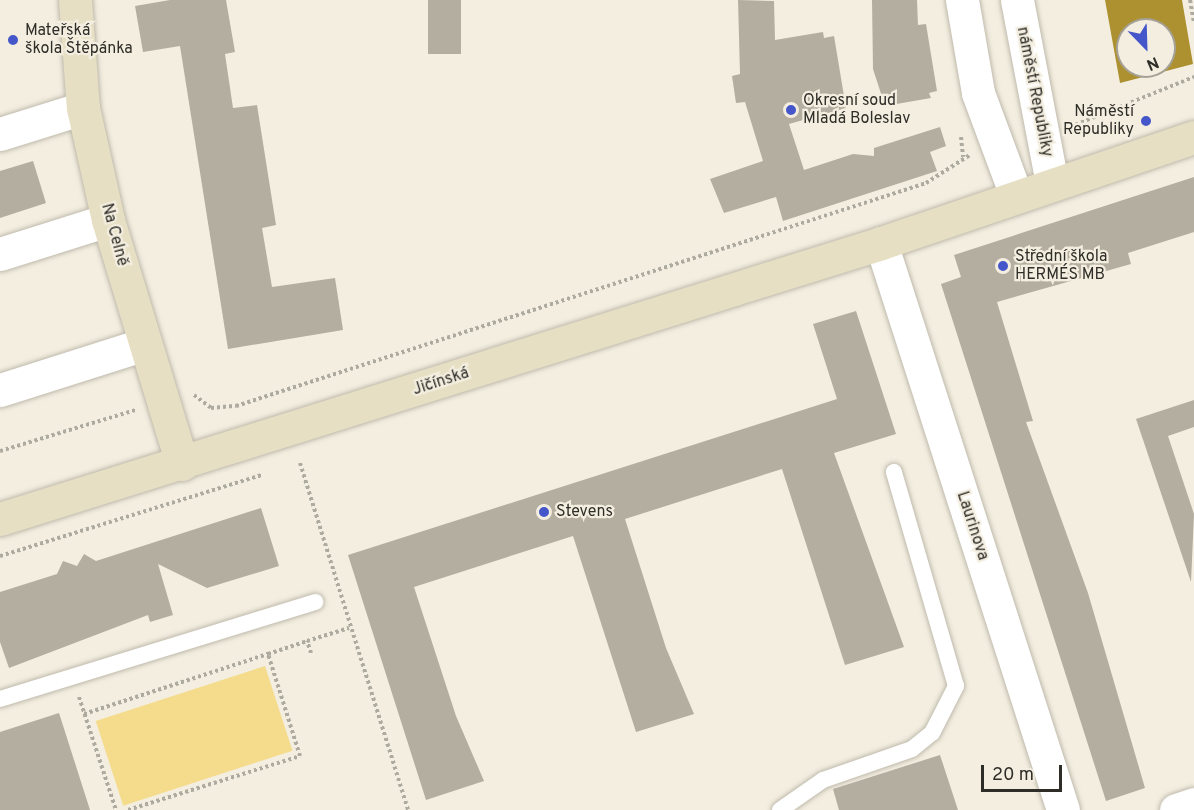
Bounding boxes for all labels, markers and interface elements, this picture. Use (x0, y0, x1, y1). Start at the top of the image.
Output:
north arrow (1116, 18, 1176, 78)
place label: Mateřská škola Štěpánka (25, 21, 133, 59)
street label: náměstí Republiky (1012, 25, 1056, 159)
marker: Mateřská škola Štěpánka (6, 33, 20, 47)
text: N (1143, 51, 1161, 74)
place label: Okresní soud Mladá Boleslav (803, 91, 910, 129)
place label: Náměstí Republiky (1063, 102, 1134, 140)
marker: Okresní soud Mladá Boleslav (784, 103, 798, 117)
marker: Náměstí Republiky (1139, 114, 1153, 128)
street label: Na Celně (96, 202, 132, 268)
place label: Střední škola HERMÉS MB (1015, 247, 1107, 285)
marker: Střední škola HERMÉS MB (996, 259, 1010, 273)
street label: Jičínská (410, 364, 472, 400)
street label: Laurinova (952, 489, 992, 563)
place label: Stevens (556, 502, 613, 522)
marker: Stevens (537, 505, 551, 519)
scale bar (984, 753, 1065, 791)
text: 20 m (992, 764, 1034, 787)

